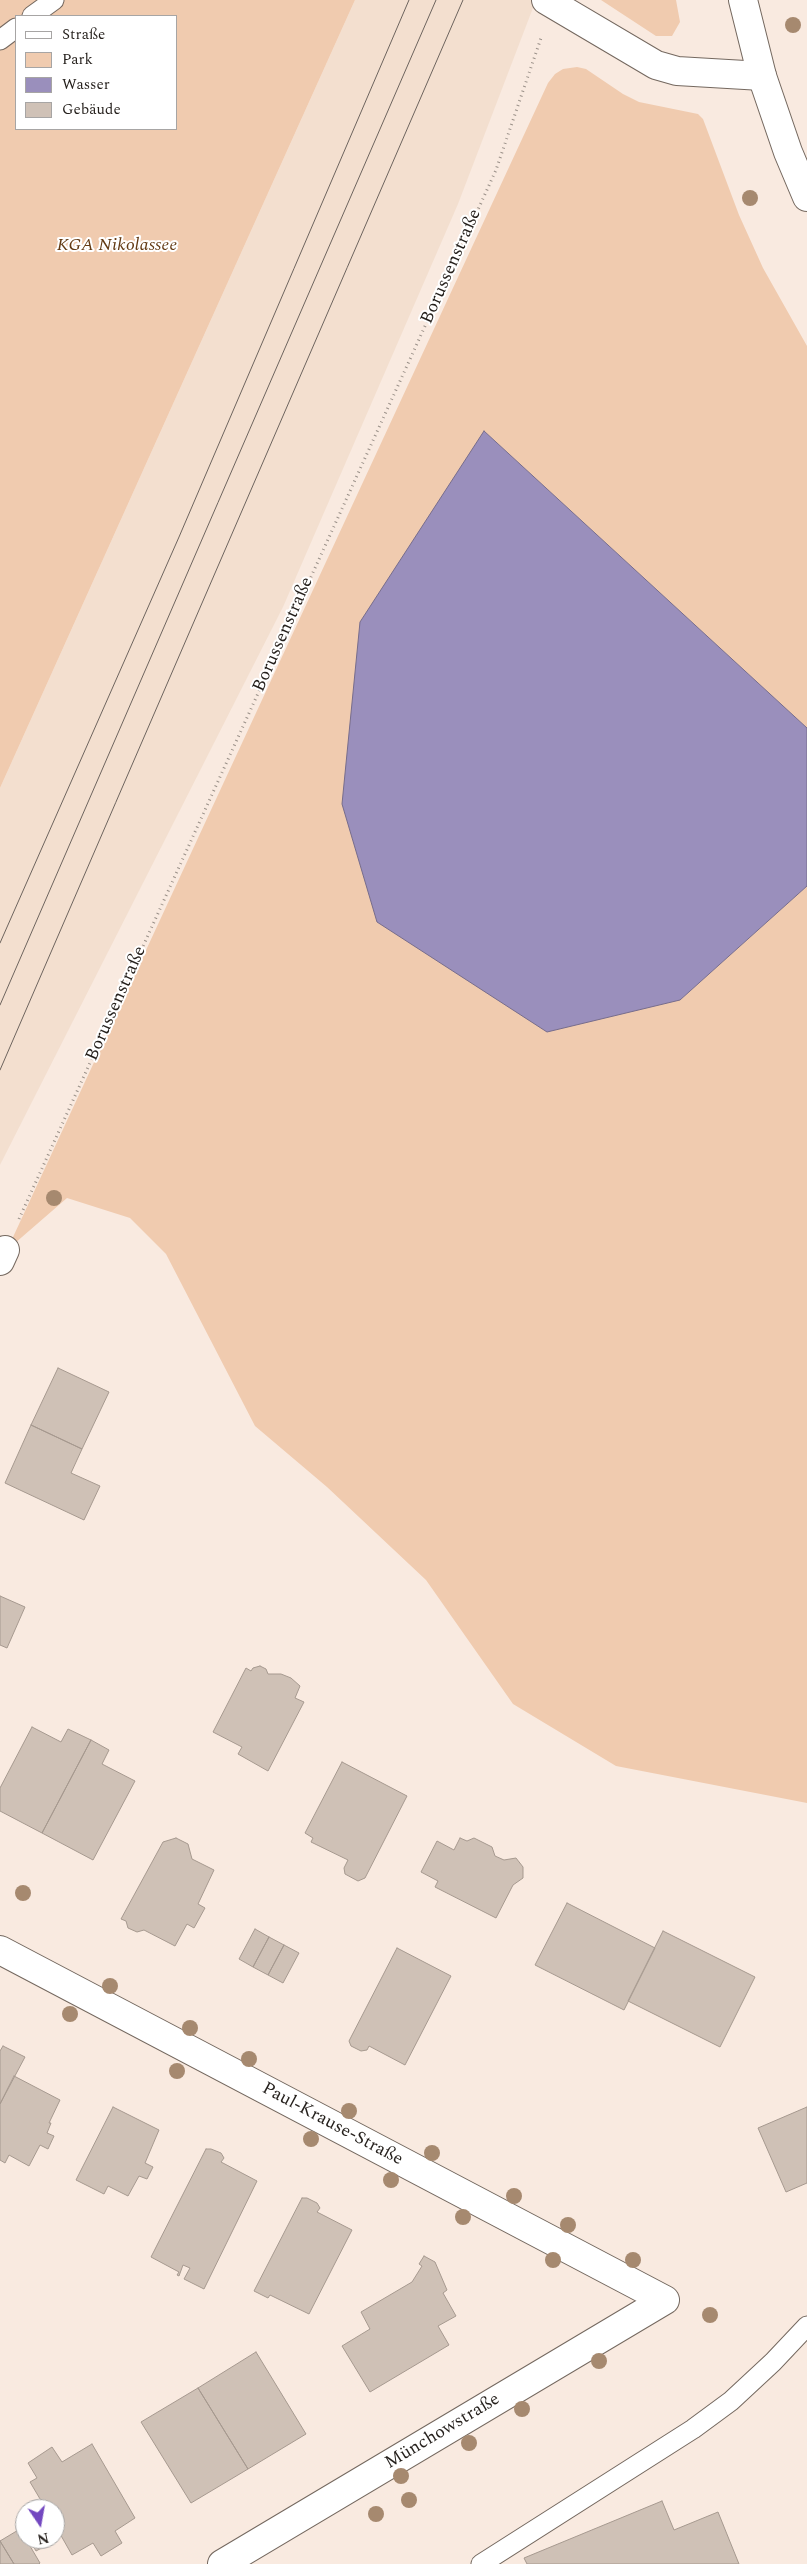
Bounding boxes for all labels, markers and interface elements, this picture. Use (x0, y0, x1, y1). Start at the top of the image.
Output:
legend (15, 15, 178, 130)
text: Straße (62, 23, 105, 46)
text: Park (62, 48, 93, 71)
text: Wasser (62, 73, 110, 96)
text: Gebäude (62, 98, 121, 121)
street label: Borussenstraße (417, 206, 487, 328)
park label: KGA Nikolassee (57, 235, 177, 257)
street label: Borussenstraße (249, 574, 319, 696)
street label: Borussenstraße (82, 943, 152, 1065)
street label: Paul-Krause-Straße (258, 2079, 406, 2171)
street label: Münchowstraße (382, 2389, 504, 2475)
north arrow (15, 2499, 65, 2549)
text: N (35, 2527, 51, 2550)

